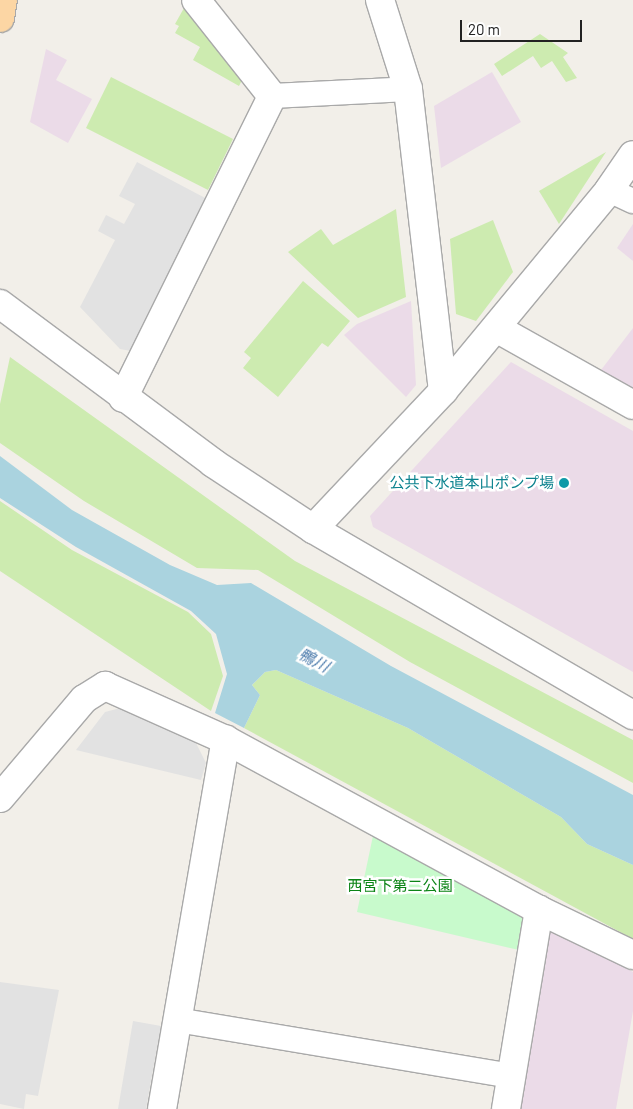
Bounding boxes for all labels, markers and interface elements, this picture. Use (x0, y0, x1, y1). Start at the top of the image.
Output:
scale bar (463, 10, 586, 42)
text: 20 m (468, 20, 500, 38)
place label: 公共下水道本山ポンプ場 (389, 474, 554, 492)
marker: 公共下水道本山ポンプ場 (558, 477, 570, 489)
water label: 鴨川 (295, 644, 333, 676)
park label: 西宮下第二公園 (348, 877, 452, 895)

